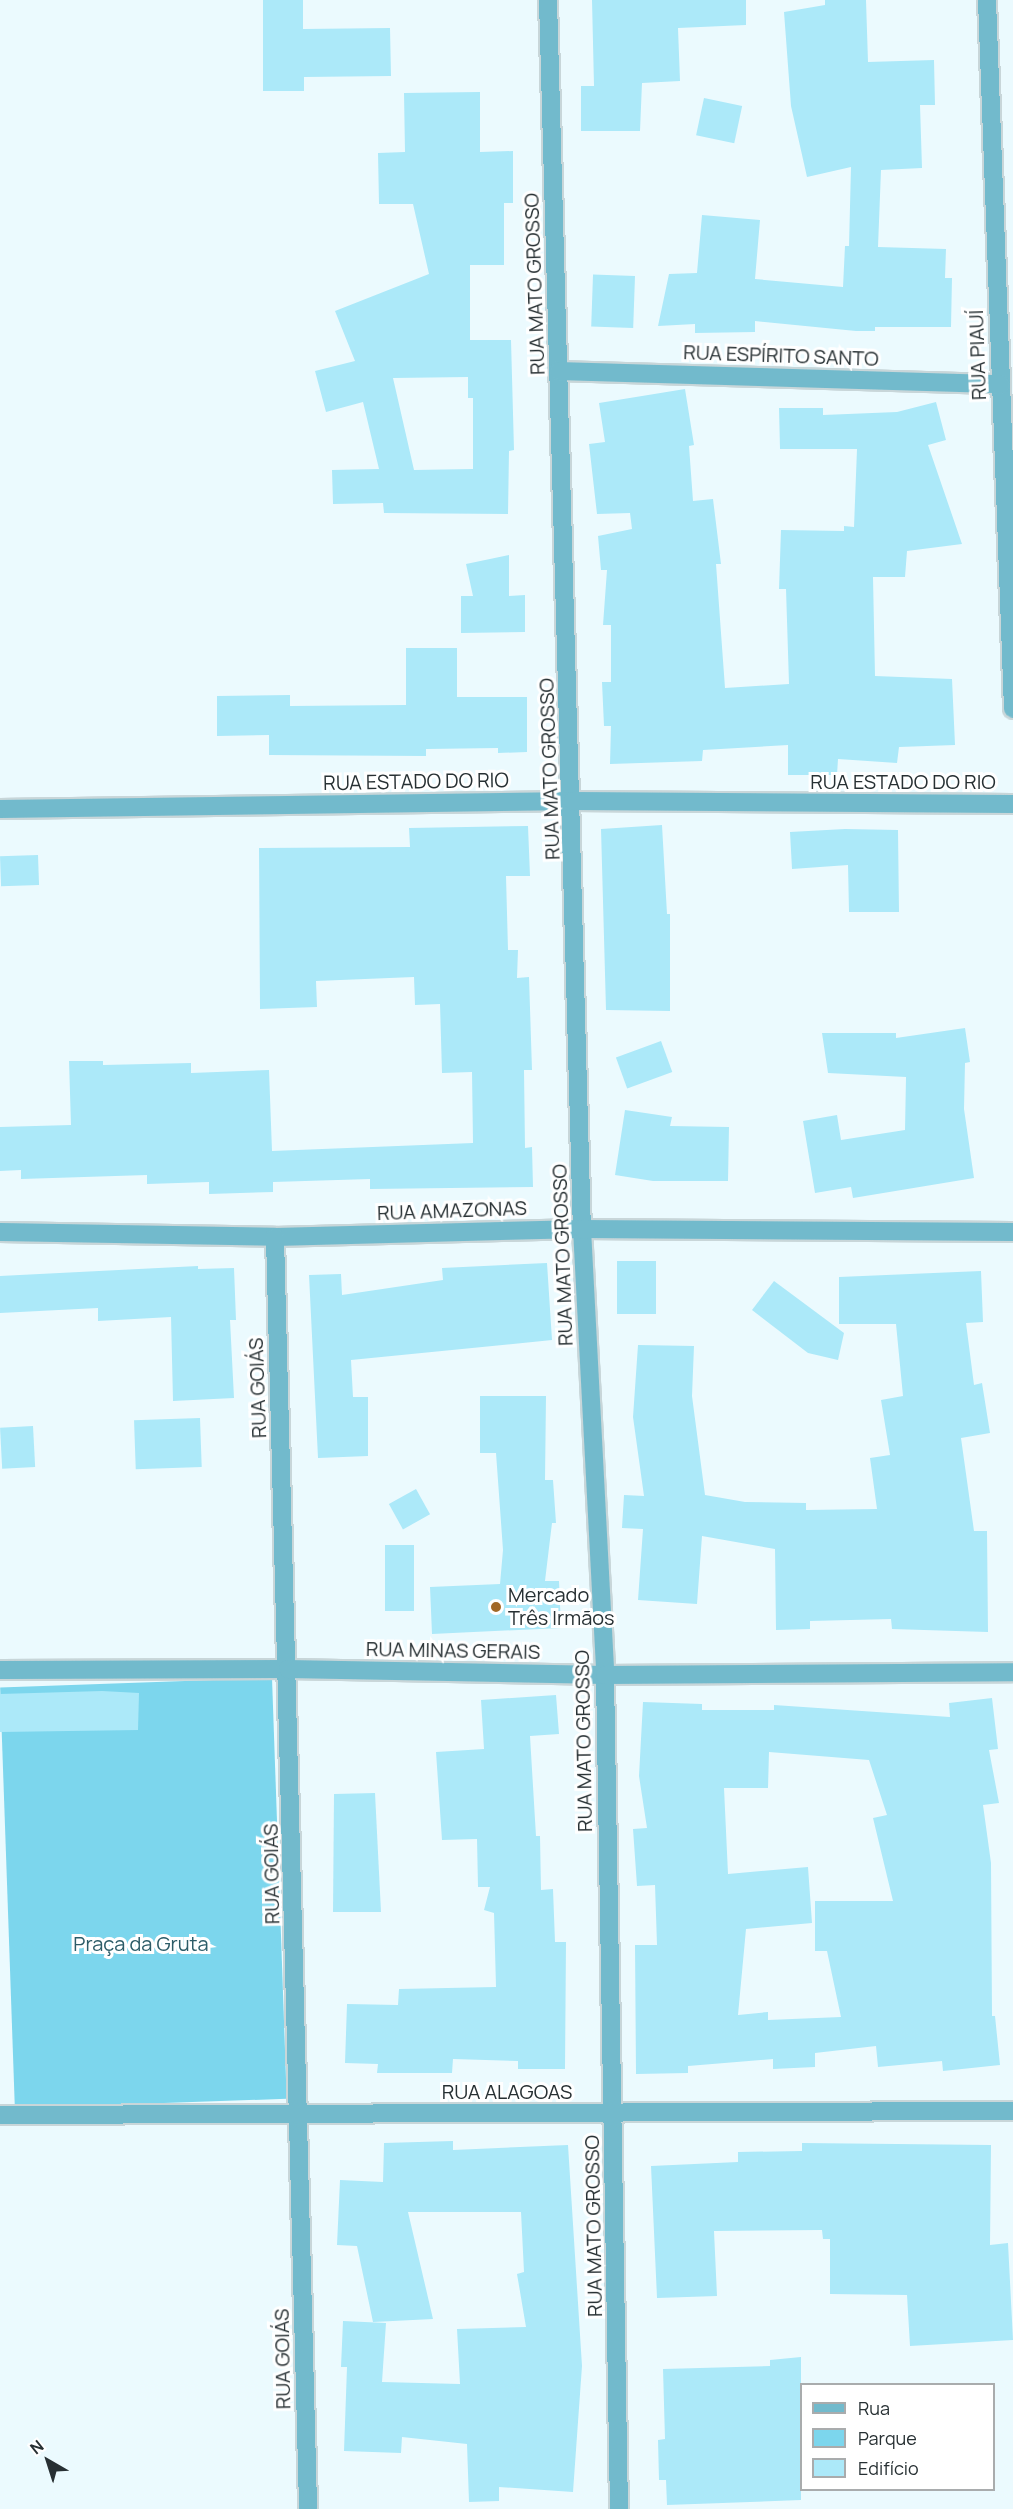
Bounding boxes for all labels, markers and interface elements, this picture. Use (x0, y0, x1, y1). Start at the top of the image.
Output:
street label: RUA MATO GROSSO (519, 193, 549, 375)
street label: RUA PIAUÍ (963, 309, 991, 401)
street label: RUA ESPÍRITO SANTO (683, 340, 879, 370)
street label: RUA MATO GROSSO (534, 678, 564, 860)
street label: RUA ESTADO DO RIO (323, 767, 509, 795)
street label: RUA ESTADO DO RIO (810, 769, 996, 793)
street label: RUA MATO GROSSO (547, 1164, 577, 1346)
street label: RUA AMAZONAS (377, 1195, 527, 1225)
street label: RUA GOIÁS (243, 1337, 271, 1439)
place label: Mercado Três Irmãos (508, 1583, 615, 1630)
marker: Mercado Três Irmãos (489, 1600, 503, 1614)
street label: RUA MINAS GERAIS (366, 1636, 540, 1664)
street label: RUA MATO GROSSO (569, 1650, 597, 1832)
street label: RUA GOIÁS (258, 1824, 284, 1924)
park label: Praça da Gruta (73, 1931, 209, 1955)
street label: RUA ALAGOAS (442, 2079, 572, 2103)
street label: RUA MATO GROSSO (579, 2135, 607, 2317)
street label: RUA GOIÁS (269, 2309, 295, 2409)
legend (800, 2383, 995, 2491)
text: Rua (858, 2396, 890, 2420)
text: Parque (858, 2426, 917, 2450)
north arrow (18, 2431, 78, 2491)
text: N (25, 2435, 48, 2459)
text: Edifício (858, 2456, 919, 2480)

